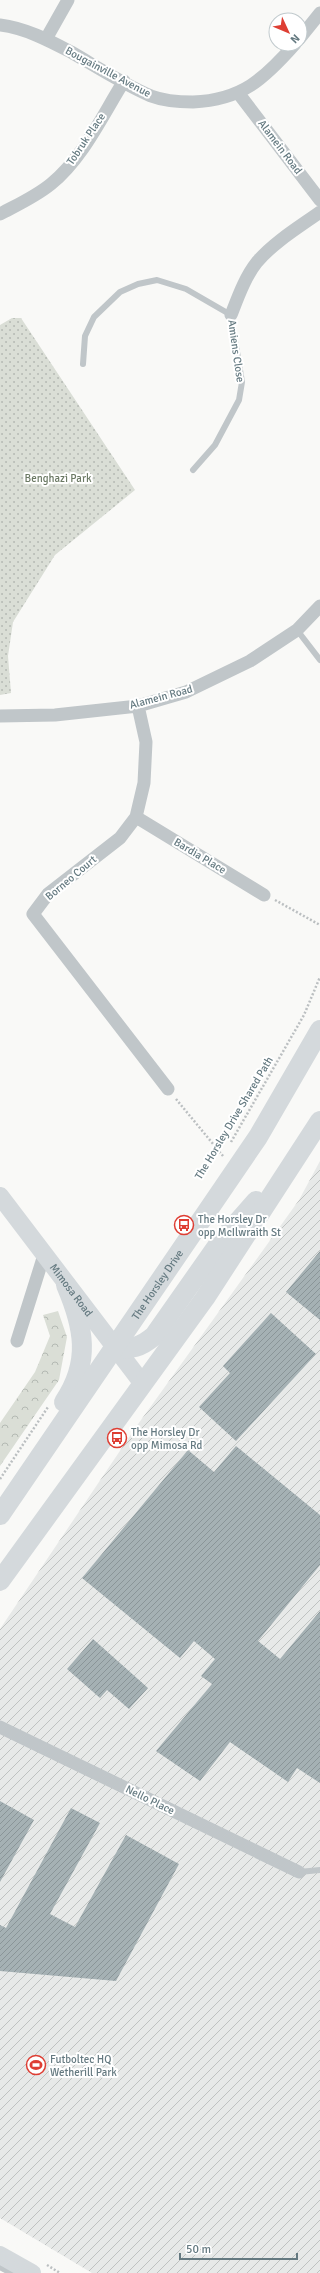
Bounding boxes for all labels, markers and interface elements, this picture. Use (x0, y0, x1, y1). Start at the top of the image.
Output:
north arrow (268, 12, 308, 52)
text: N (287, 31, 302, 46)
street label: Bougainville Avenue (63, 44, 153, 100)
street label: Tobruk Place (64, 111, 108, 167)
street label: Alamein Road (255, 117, 305, 177)
street label: Amiens Close (225, 319, 247, 383)
park label: Benghazi Park (25, 472, 92, 485)
street label: Alamein Road (128, 682, 194, 712)
street label: Bardia Place (172, 835, 228, 877)
street label: Borneo Court (43, 853, 99, 903)
street label: The Horsley Drive Shared Path (192, 1054, 276, 1182)
place label: The Horsley Dr opp McIlwraith St (198, 1213, 281, 1239)
bus stop icon: The Horsley Dr opp McIlwraith St (173, 1214, 195, 1236)
street label: The Horsley Drive (129, 1247, 186, 1322)
street label: Mimosa Road (47, 1261, 96, 1319)
place label: The Horsley Dr opp Mimosa Rd (131, 1426, 202, 1452)
bus stop icon: The Horsley Dr opp Mimosa Rd (106, 1427, 128, 1449)
street label: Nello Place (123, 1783, 177, 1817)
place label: Futboltec HQ Wetherill Park (50, 2053, 117, 2079)
sports icon: Futboltec HQ Wetherill Park (25, 2054, 47, 2076)
scale bar (180, 2235, 297, 2261)
text: 50 m (186, 2242, 211, 2257)

